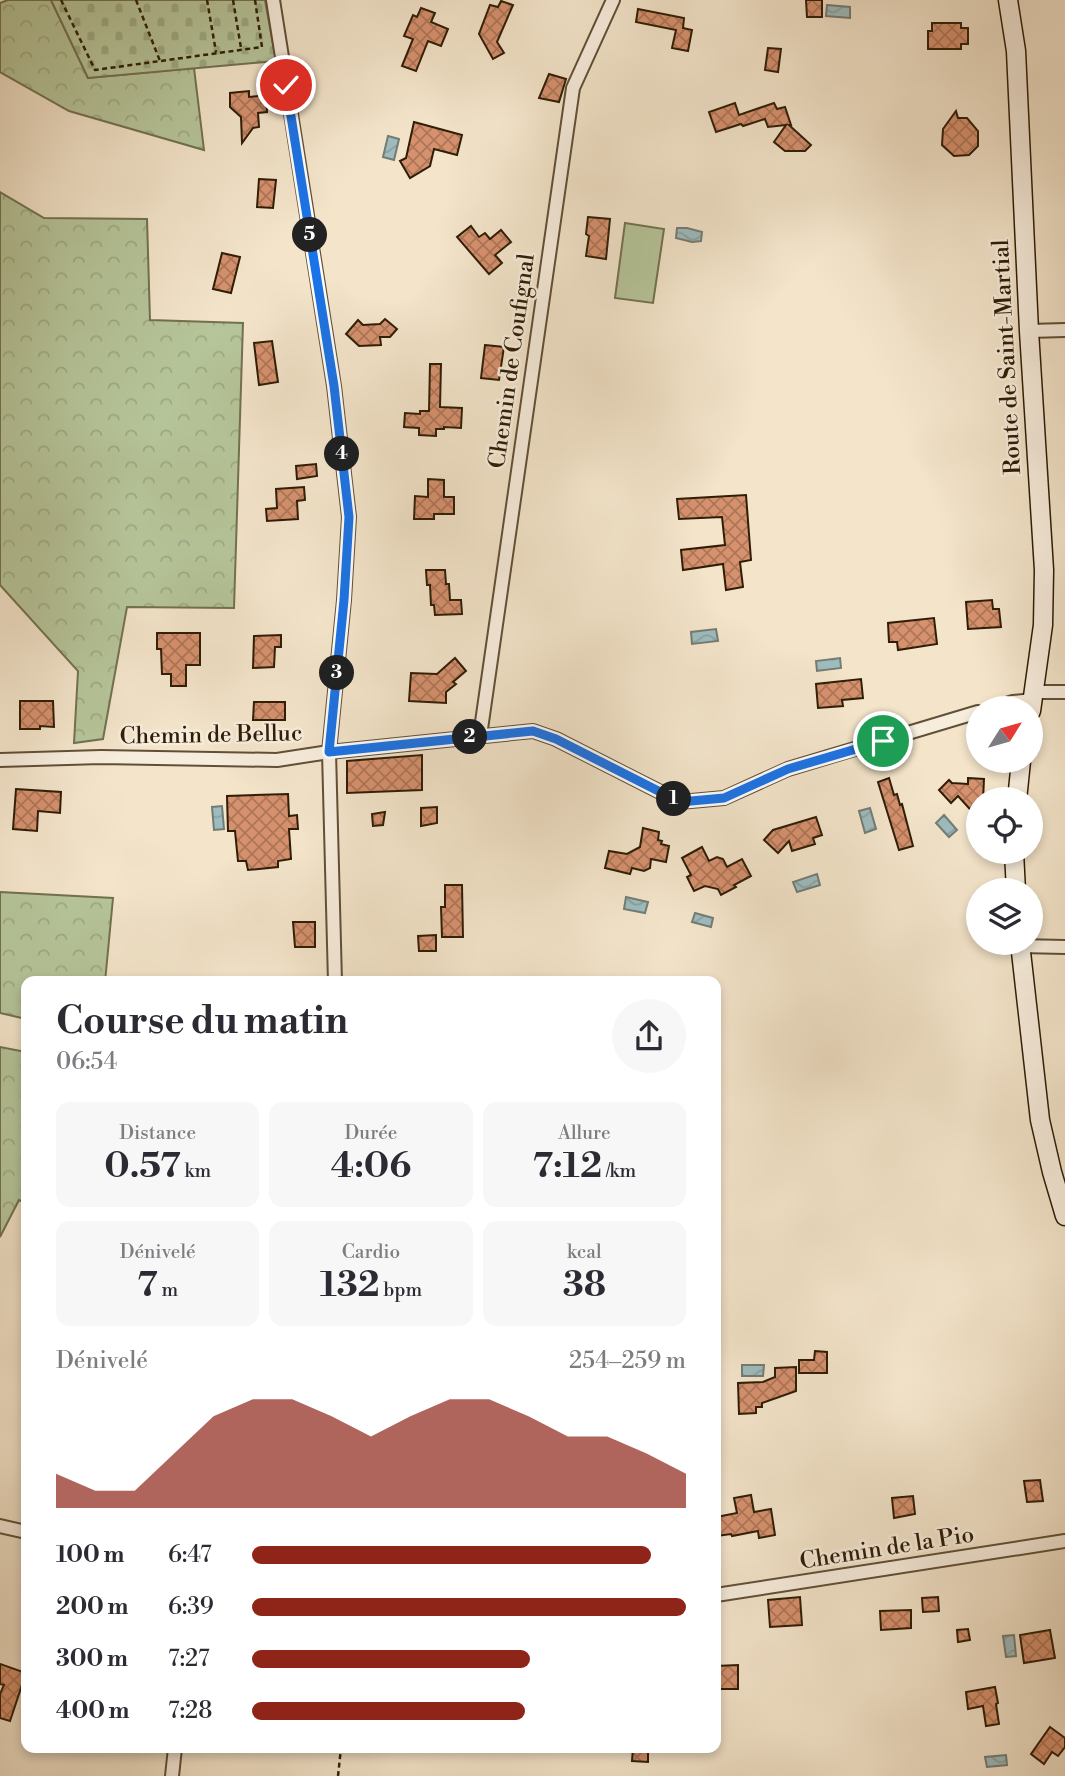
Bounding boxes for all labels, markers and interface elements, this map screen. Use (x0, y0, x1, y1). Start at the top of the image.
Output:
pin (256, 55, 316, 115)
icon: check (267, 66, 305, 104)
pin: 5 (292, 218, 328, 252)
text: 5 (304, 222, 315, 246)
street label: Route de Saint-Martial (987, 238, 1027, 475)
street label: Chemin de Coufignal (483, 252, 541, 470)
pin: 4 (324, 436, 360, 472)
text: 4 (335, 441, 348, 465)
pin: 3 (320, 656, 354, 690)
text: 3 (331, 660, 342, 684)
north arrow (966, 696, 1043, 774)
map controls (966, 696, 1043, 955)
pin (853, 711, 913, 771)
street label: Chemin de Belluc (119, 719, 303, 751)
pin: 2 (452, 720, 488, 754)
icon: arrive (864, 722, 902, 760)
text: 2 (464, 724, 475, 748)
pin: 1 (656, 782, 692, 816)
text: 1 (669, 786, 678, 810)
button: locate (966, 787, 1043, 864)
button: layers (966, 878, 1043, 955)
text: Course du matin (56, 998, 348, 1045)
button: share (612, 999, 686, 1073)
text: 06:54 (56, 1048, 117, 1076)
text: Distance (119, 1121, 196, 1145)
text: Durée (345, 1121, 397, 1145)
text: Allure (558, 1121, 611, 1145)
text: 0.57 (104, 1145, 181, 1188)
text: 4:06 (331, 1145, 411, 1188)
text: 7:12 (533, 1145, 602, 1188)
text: km (181, 1159, 211, 1183)
text: /km (602, 1159, 636, 1183)
text: Dénivelé (120, 1240, 196, 1264)
text: Cardio (342, 1240, 400, 1264)
text: kcal (567, 1240, 602, 1264)
text: 7 (137, 1264, 158, 1307)
text: 132 (320, 1264, 380, 1307)
text: 38 (563, 1264, 606, 1307)
text: m (158, 1278, 178, 1302)
text: bpm (380, 1278, 422, 1302)
text: Dénivelé (56, 1347, 148, 1375)
text: 254–259 m (569, 1347, 686, 1375)
street label: Chemin de la Pio (798, 1520, 976, 1576)
text: 100 m (56, 1541, 124, 1569)
text: 6:47 (168, 1541, 212, 1569)
text: 200 m (56, 1593, 128, 1621)
text: 6:39 (168, 1593, 214, 1621)
text: 300 m (56, 1645, 128, 1673)
text: 7:27 (168, 1645, 210, 1673)
text: 400 m (56, 1697, 129, 1725)
text: 7:28 (168, 1697, 212, 1725)

